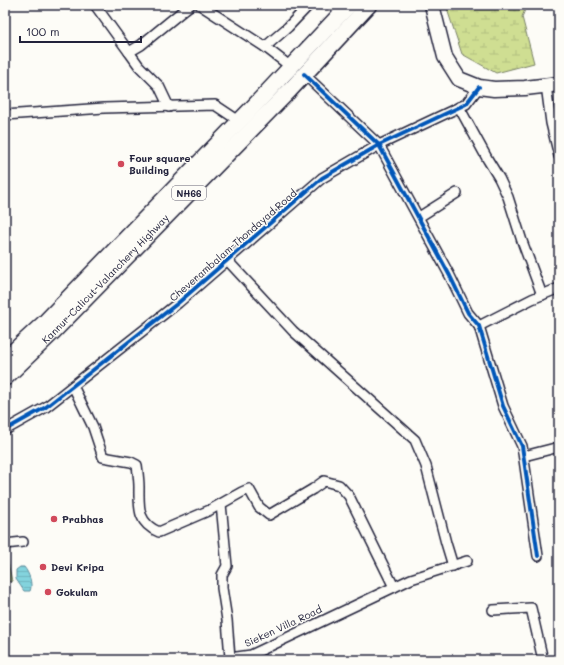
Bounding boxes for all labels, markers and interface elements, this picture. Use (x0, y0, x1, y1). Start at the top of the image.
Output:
scale bar (20, 18, 141, 44)
text: 100 m (26, 23, 60, 39)
place label: Four square Building (129, 151, 191, 177)
marker: Four square Building (116, 159, 126, 169)
street label: Cheverambalam-Thondayad Road (166, 186, 300, 304)
road number: NH66 (172, 186, 206, 200)
street label: Kannur-Calicut-Valanchery Highway (38, 211, 172, 346)
place label: Prabhas (62, 512, 104, 526)
marker: Prabhas (49, 514, 59, 524)
place label: Devi Kripa (51, 560, 104, 574)
marker: Devi Kripa (38, 562, 48, 572)
place label: Gokulam (56, 585, 98, 599)
marker: Gokulam (43, 587, 53, 597)
street label: Sieken Villa Road (242, 602, 324, 650)

